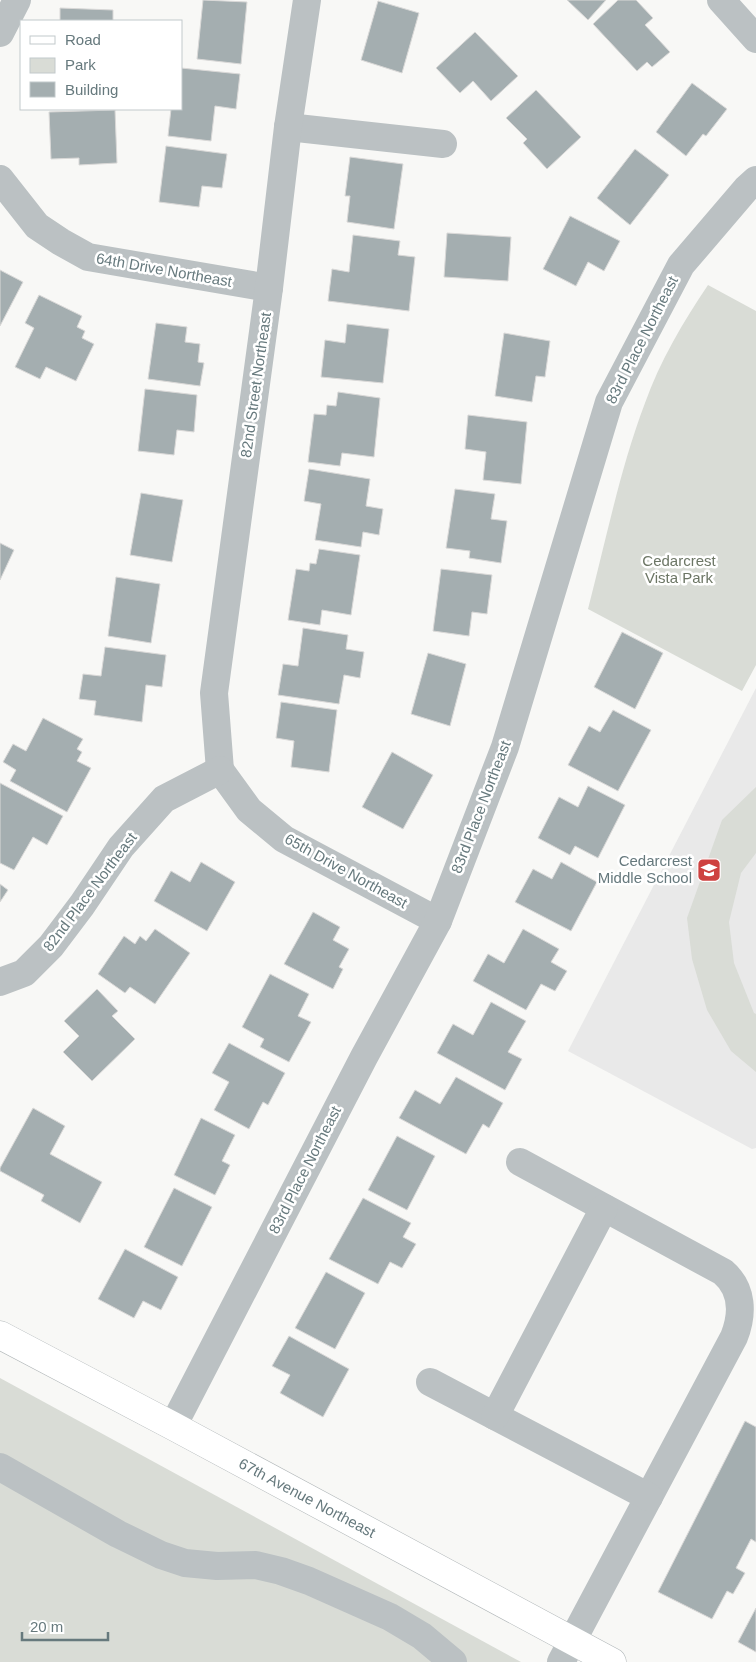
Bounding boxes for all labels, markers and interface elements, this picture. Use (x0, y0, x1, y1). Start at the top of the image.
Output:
legend (20, 20, 182, 110)
text: Road (65, 31, 101, 48)
text: Park (65, 56, 96, 73)
text: Building (65, 81, 118, 98)
street label: 64th Drive Northeast (95, 249, 234, 290)
street label: 83rd Place Northeast (602, 272, 681, 406)
street label: 82nd Street Northeast (237, 310, 274, 459)
park label: Cedarcrest Vista Park (642, 552, 717, 586)
street label: 83rd Place Northeast (447, 737, 514, 876)
street label: 82nd Place Northeast (39, 828, 140, 954)
street label: 65th Drive Northeast (282, 830, 411, 912)
place label: Cedarcrest Middle School (598, 852, 693, 886)
school or university icon: Cedarcrest Middle School (696, 857, 722, 883)
street label: 83rd Place Northeast (265, 1102, 344, 1236)
street label: 67th Avenue Northeast (236, 1454, 379, 1541)
scale bar (22, 1610, 109, 1642)
text: 20 m (30, 1618, 63, 1635)

